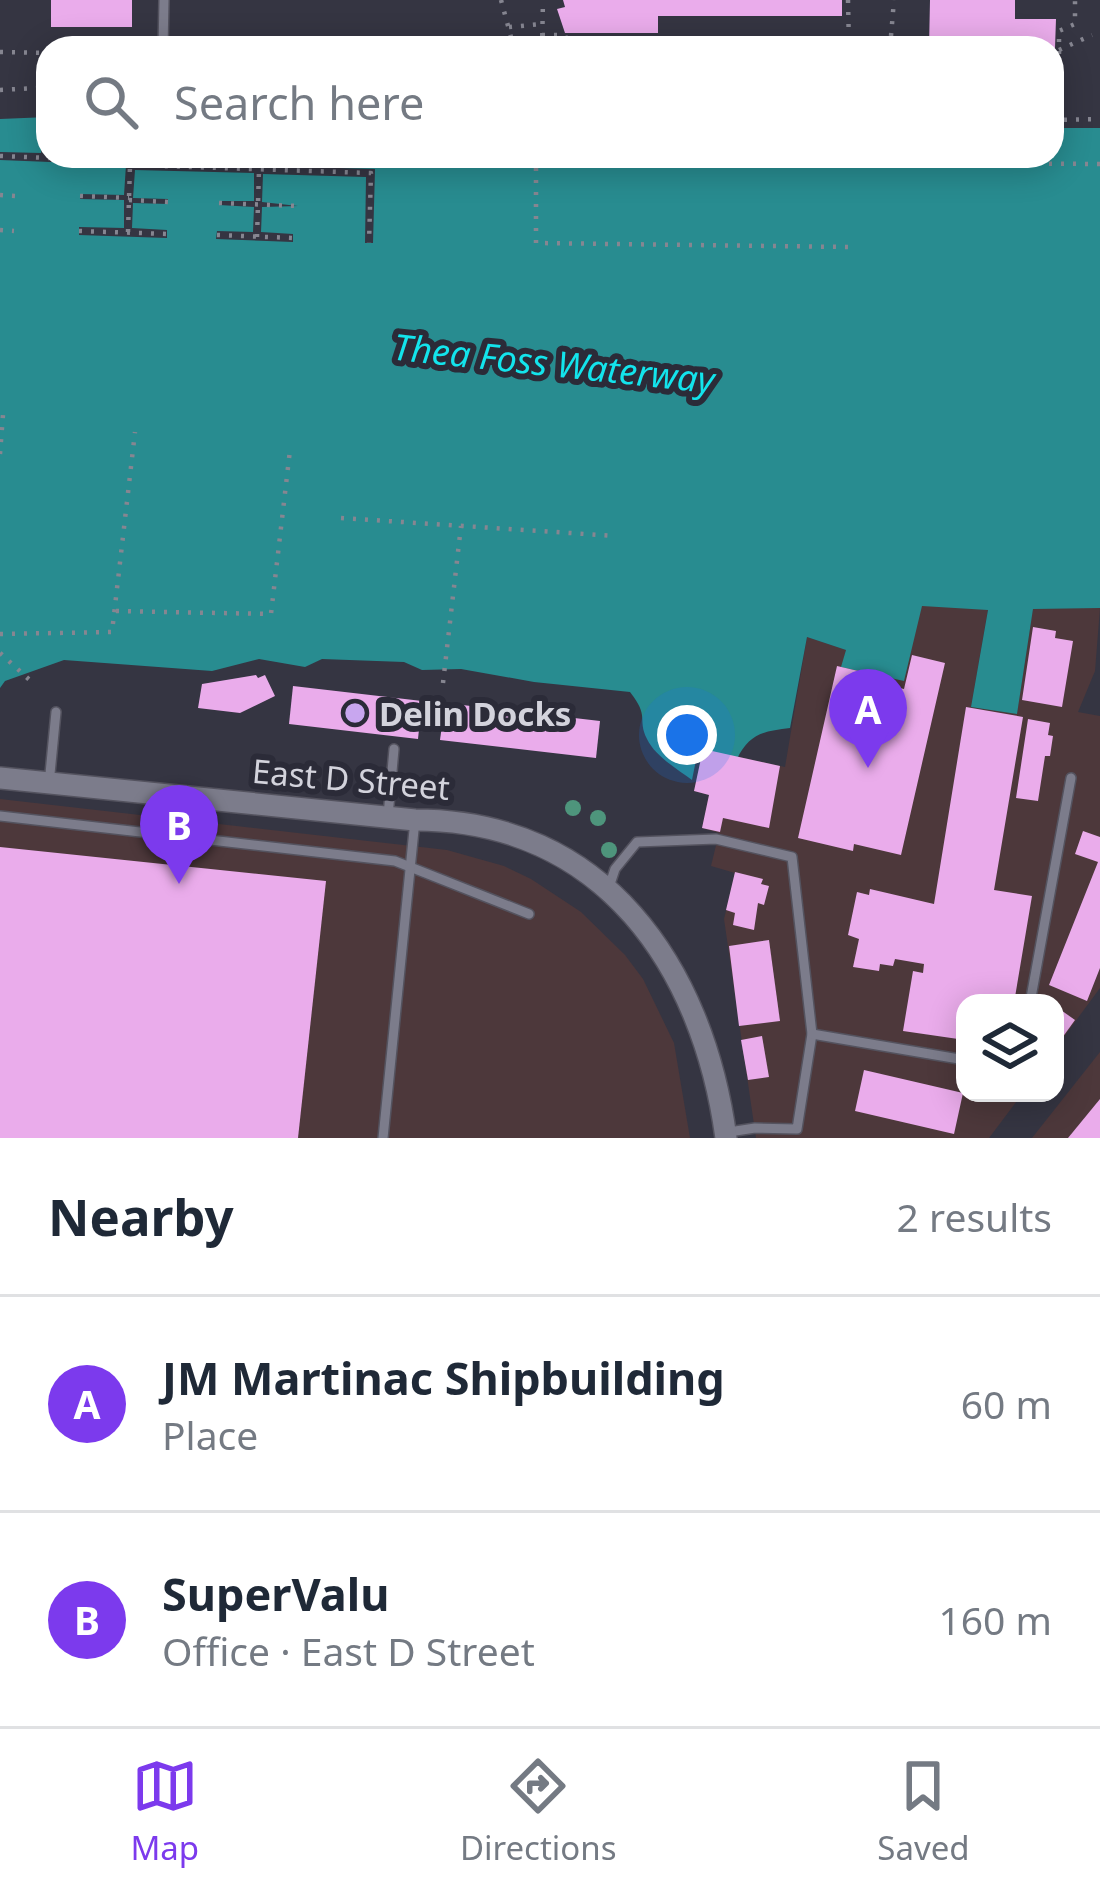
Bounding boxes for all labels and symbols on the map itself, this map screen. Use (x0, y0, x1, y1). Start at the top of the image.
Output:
water label: Thea Foss Waterway (391, 322, 719, 404)
pin: A (829, 669, 907, 768)
place label: Delin Docks (379, 691, 571, 736)
marker: Delin Docks (342, 700, 368, 726)
your location (657, 705, 717, 765)
street label: East D Street (250, 748, 452, 810)
pin: B (140, 785, 218, 884)

